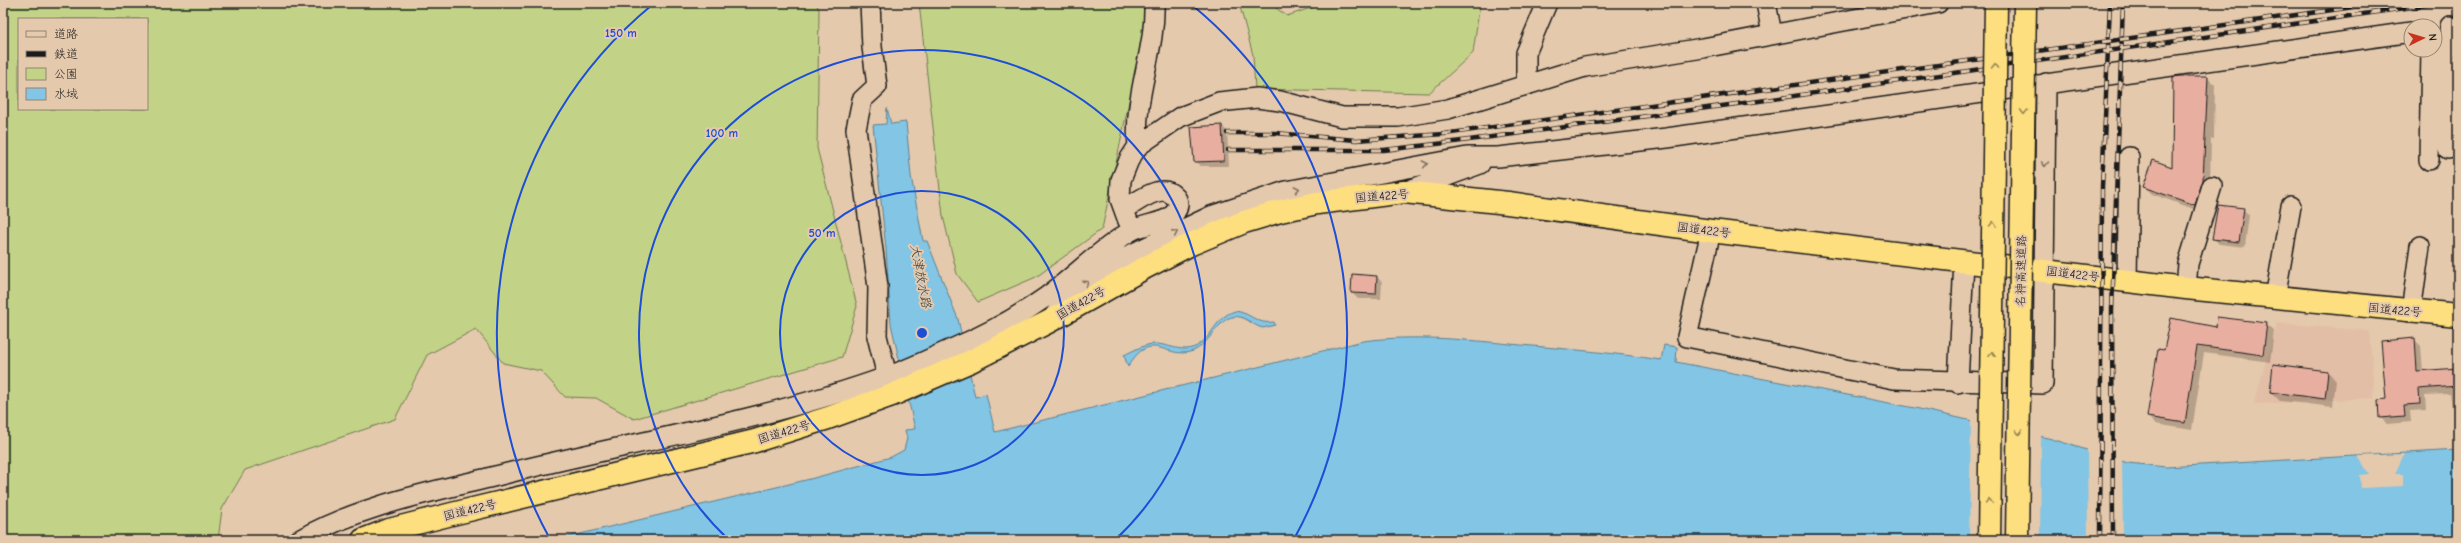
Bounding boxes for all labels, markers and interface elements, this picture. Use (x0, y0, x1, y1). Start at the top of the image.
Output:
legend (18, 18, 148, 110)
north arrow (2403, 18, 2443, 58)
text: 150 m (605, 26, 637, 40)
text: 道路 (54, 27, 78, 41)
text: N (2426, 33, 2439, 41)
text: 鉄道 (54, 47, 78, 61)
one-way arrow (1991, 63, 2000, 69)
text: 公園 (54, 67, 78, 81)
text: 水域 (54, 87, 78, 101)
one-way arrow (2019, 109, 2028, 115)
text: 100 m (706, 126, 738, 140)
one-way arrow (1422, 161, 1428, 169)
one-way arrow (2041, 161, 2050, 167)
one-way arrow (1294, 185, 1300, 194)
street label: 国道422号 (1354, 187, 1410, 205)
street label: 国道422号 (1676, 220, 1732, 240)
one-way arrow (1989, 221, 1997, 227)
text: 50 m (808, 226, 836, 240)
one-way arrow (1171, 230, 1178, 238)
street label: 名神高速道路 (2013, 235, 2029, 307)
water label: 大津放水路 (907, 243, 935, 310)
street label: 国道422号 (2045, 264, 2101, 284)
one-way arrow (1082, 281, 1089, 288)
street label: 国道422号 (1054, 283, 1108, 323)
street label: 国道422号 (2367, 301, 2423, 319)
centre of rings (915, 326, 929, 340)
one-way arrow (1988, 351, 1996, 357)
street label: 国道422号 (756, 417, 812, 447)
one-way arrow (2014, 429, 2023, 435)
street label: 国道422号 (442, 497, 498, 523)
one-way arrow (1985, 498, 1993, 504)

